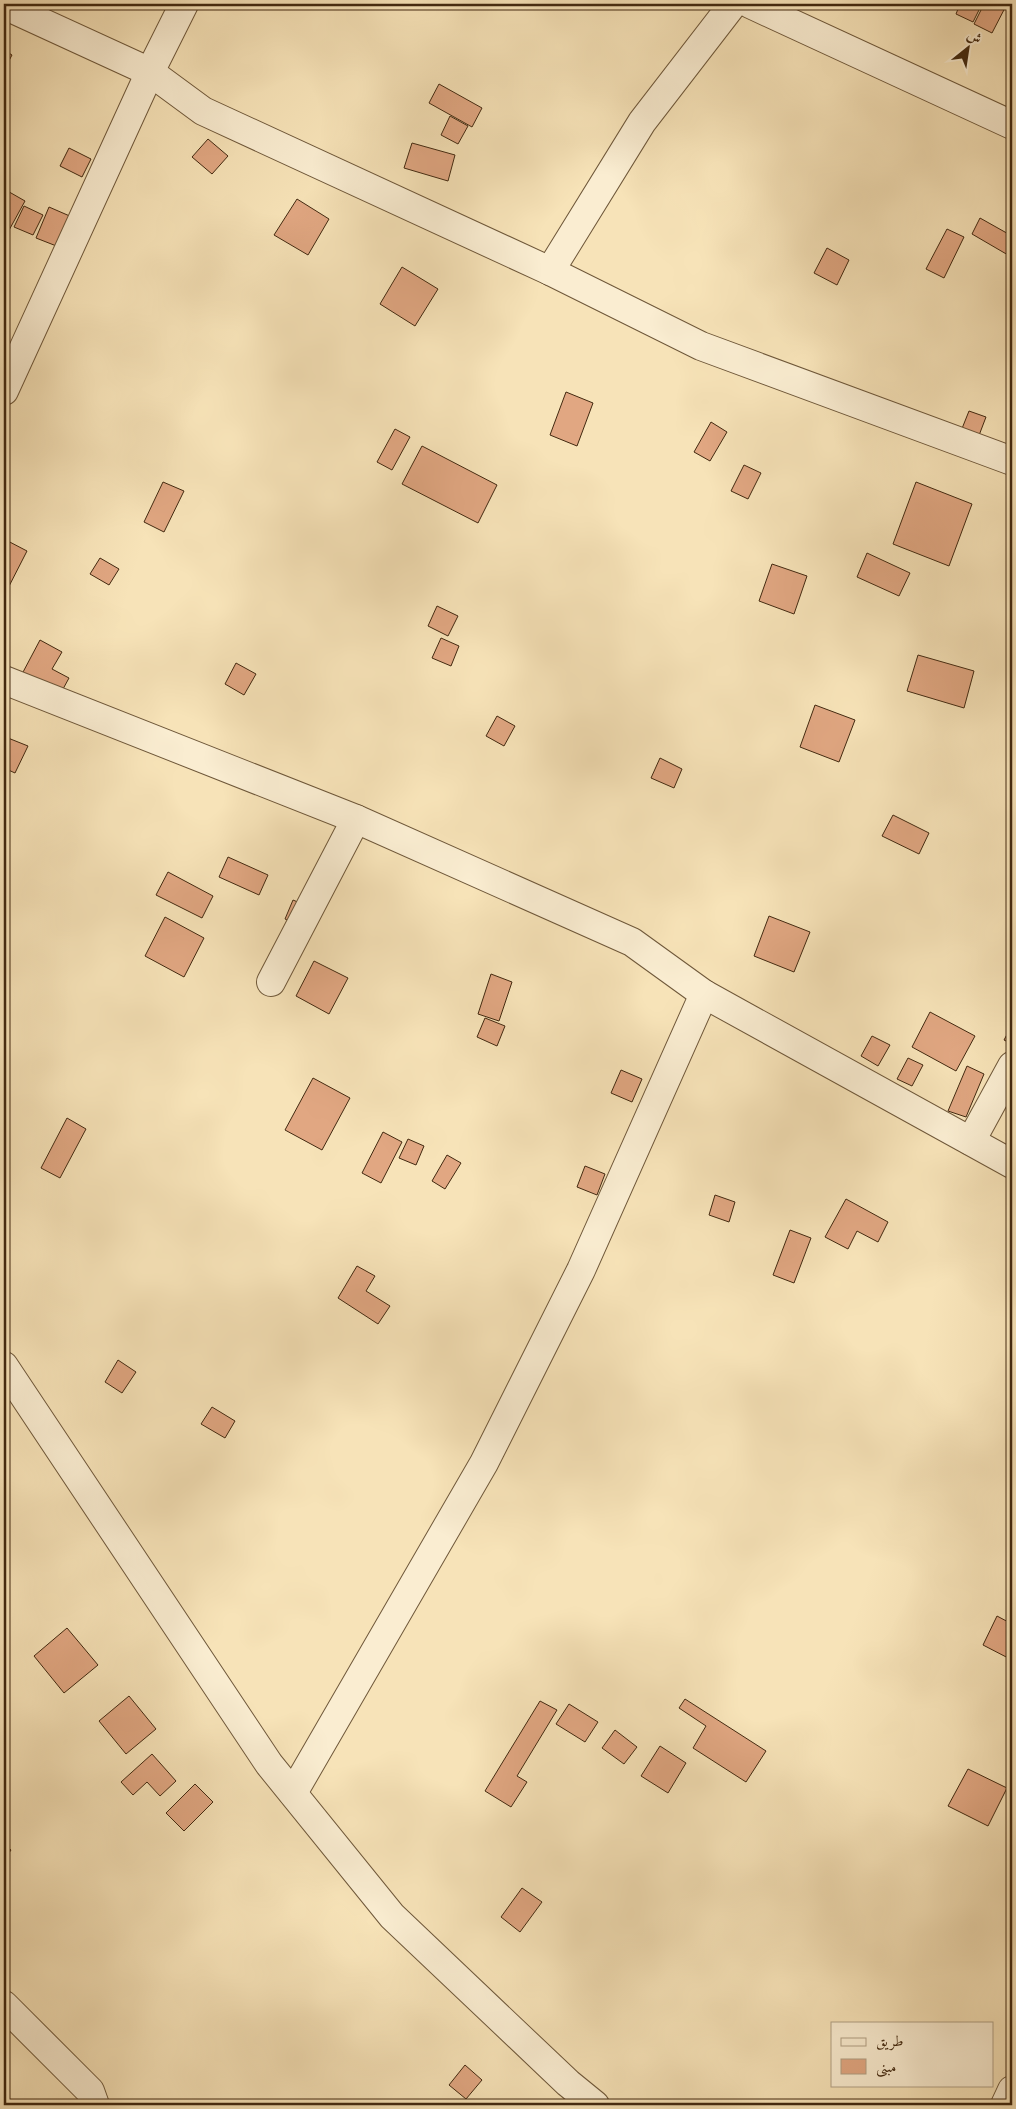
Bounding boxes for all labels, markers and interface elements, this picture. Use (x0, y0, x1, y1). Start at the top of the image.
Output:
north arrow (944, 22, 994, 72)
text: ش (962, 26, 985, 51)
legend (831, 2022, 994, 2086)
text: طريق (876, 2032, 903, 2053)
text: مبنى (876, 2058, 896, 2079)

